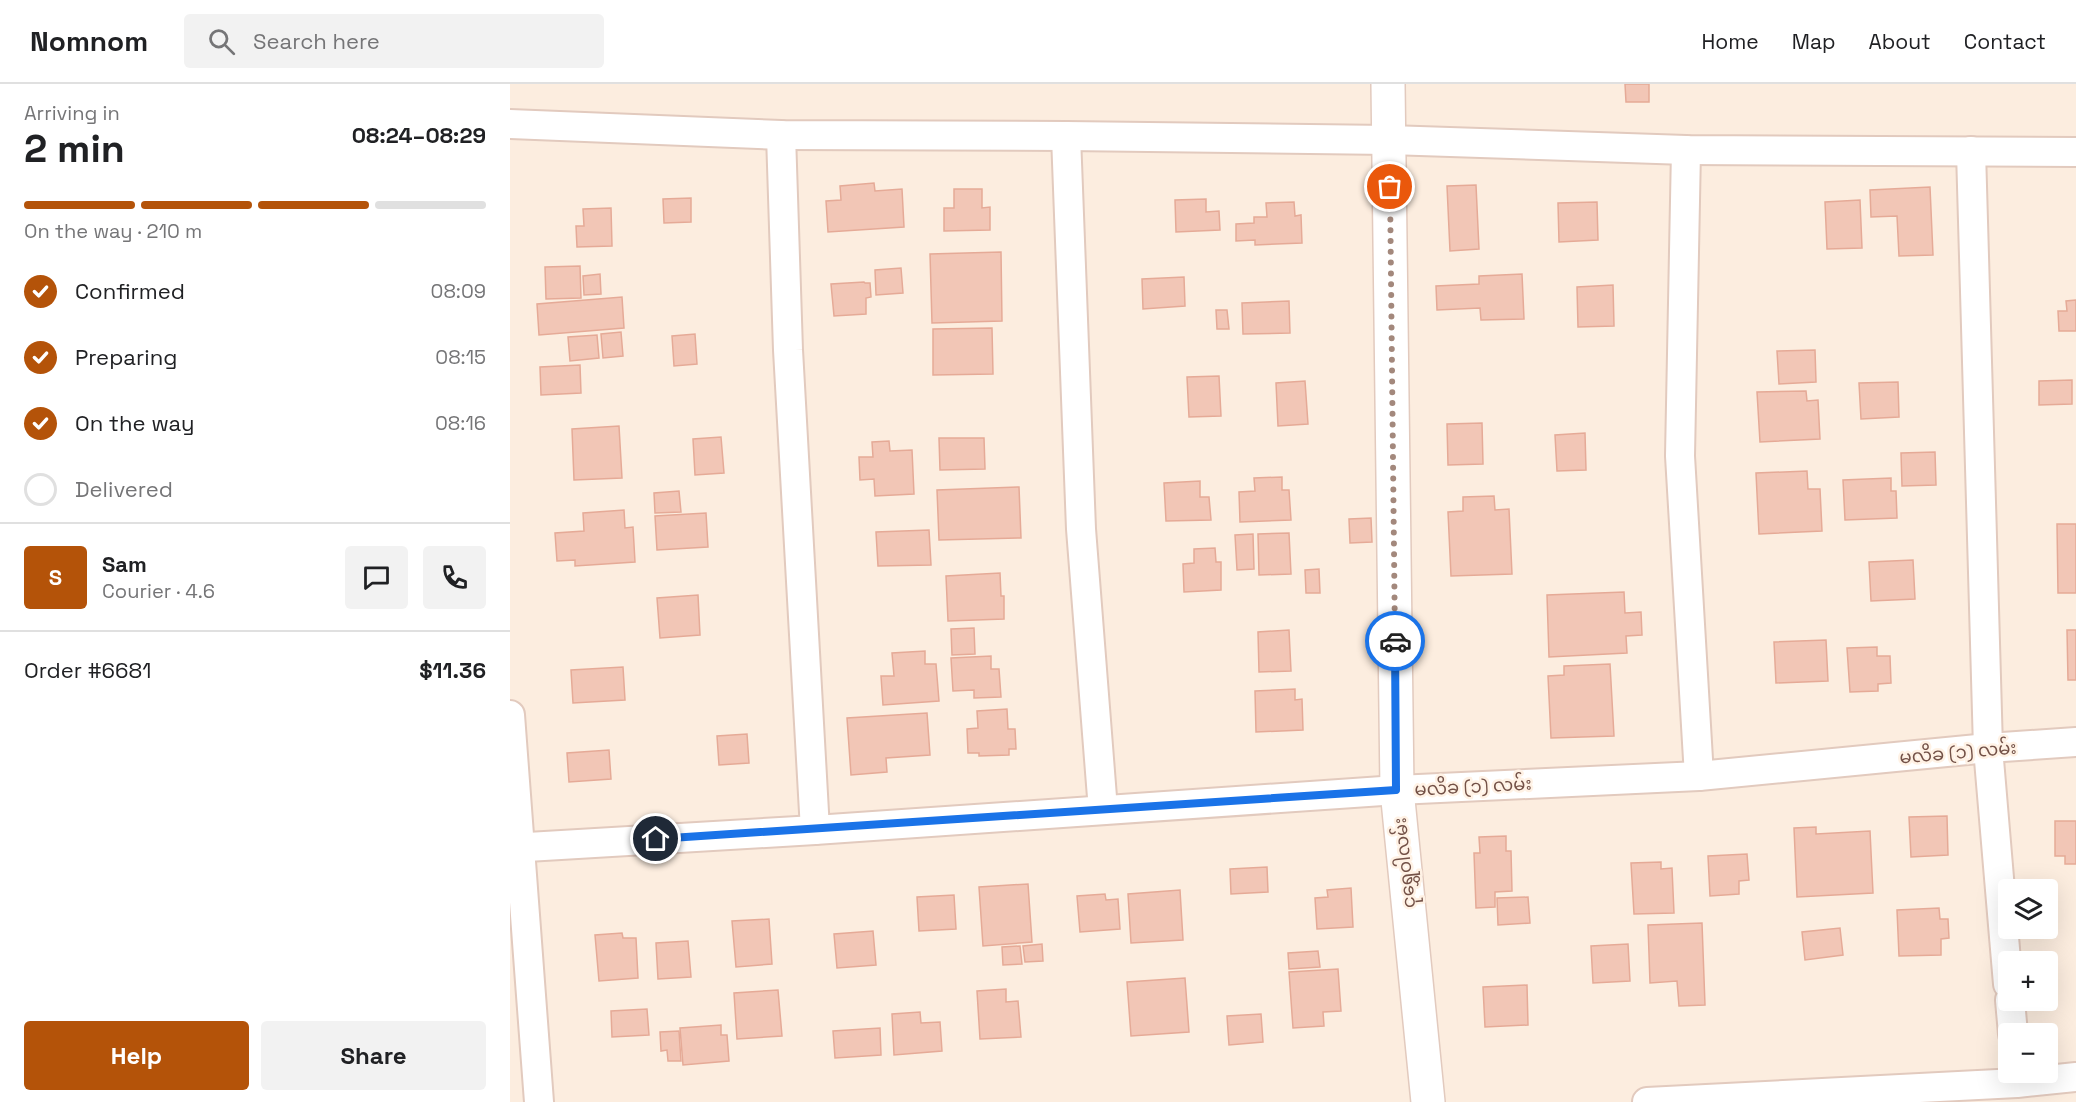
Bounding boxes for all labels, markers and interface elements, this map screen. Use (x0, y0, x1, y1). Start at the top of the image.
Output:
search box (184, 14, 604, 68)
text: Nomnom (30, 23, 148, 59)
icon: search (205, 25, 238, 58)
text: Search here (253, 27, 380, 55)
text: Home (1701, 28, 1759, 55)
text: Map (1792, 28, 1836, 55)
text: About (1869, 28, 1931, 55)
text: Contact (1964, 28, 2046, 55)
text: Arriving in (24, 100, 120, 126)
text: 08:24–08:29 (352, 121, 486, 149)
text: 2 min (24, 124, 125, 173)
pin (1364, 161, 1415, 212)
icon: bag (1373, 170, 1406, 203)
text: On the way · 210 m (24, 218, 202, 244)
icon: check (24, 275, 57, 308)
text: Confirmed (75, 277, 185, 305)
text: 08:09 (431, 278, 486, 304)
icon: check (24, 341, 57, 374)
text: Preparing (75, 343, 177, 371)
text: 08:15 (435, 344, 486, 370)
icon: check (24, 407, 57, 440)
text: On the way (75, 409, 194, 437)
text: 08:16 (435, 410, 486, 436)
text: Delivered (75, 475, 173, 503)
button: chat (345, 546, 408, 609)
button: phone (423, 546, 486, 609)
text: Sam (102, 550, 147, 578)
text: S (49, 563, 62, 591)
text: Courier · 4.6 (102, 578, 215, 604)
courier (1365, 611, 1425, 671)
icon: car (1379, 625, 1412, 658)
text: Order #6681 (24, 656, 151, 684)
text: $11.36 (419, 656, 486, 684)
street label: မလိခ (၁) လမ်း (1898, 733, 2017, 769)
street label: မလိခ (၁) လမ်း (1414, 769, 1532, 801)
pin (630, 813, 681, 864)
street label: ငုရွှေဝါလမ်း (1387, 816, 1424, 909)
icon: home (639, 822, 672, 855)
map controls (1998, 879, 2058, 1083)
button: layers (1998, 879, 2058, 939)
button: + (1998, 951, 2058, 1011)
button: Help (24, 1021, 249, 1090)
button: Share (261, 1021, 486, 1090)
button: − (1998, 1023, 2058, 1083)

